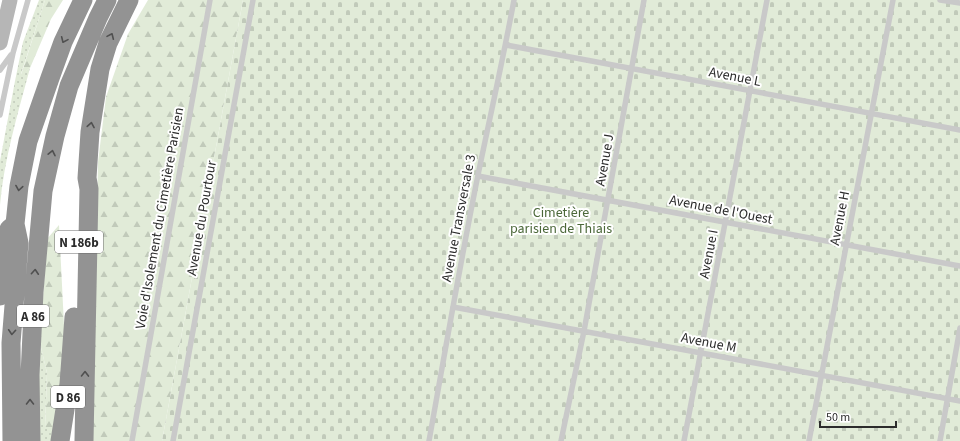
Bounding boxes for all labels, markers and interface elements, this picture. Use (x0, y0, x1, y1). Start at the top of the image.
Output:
one-way arrow (106, 33, 114, 41)
one-way arrow (61, 36, 69, 44)
street label: Avenue L (707, 62, 763, 92)
street label: Voie d'Isolement du Cimetière Parisien (131, 106, 189, 331)
one-way arrow (86, 122, 95, 128)
street label: Avenue J (591, 133, 619, 188)
one-way arrow (47, 149, 55, 156)
street label: Avenue Transversale 3 (437, 153, 481, 284)
street label: Avenue du Pourtour (182, 159, 222, 277)
one-way arrow (15, 185, 24, 191)
street label: Avenue H (825, 189, 855, 247)
street label: Avenue de l'Ouest (668, 190, 774, 230)
park label: Cimetière parisien de Thiais (510, 203, 612, 239)
street label: Avenue I (694, 228, 724, 280)
road number: N 186b (55, 231, 103, 253)
one-way arrow (31, 269, 40, 275)
road number: A 86 (17, 305, 49, 327)
street label: Avenue M (679, 328, 738, 358)
one-way arrow (7, 329, 16, 335)
one-way arrow (81, 371, 89, 377)
road number: D 86 (51, 386, 85, 408)
one-way arrow (26, 399, 34, 405)
scale bar (820, 403, 896, 429)
text: 50 m (826, 409, 850, 426)

